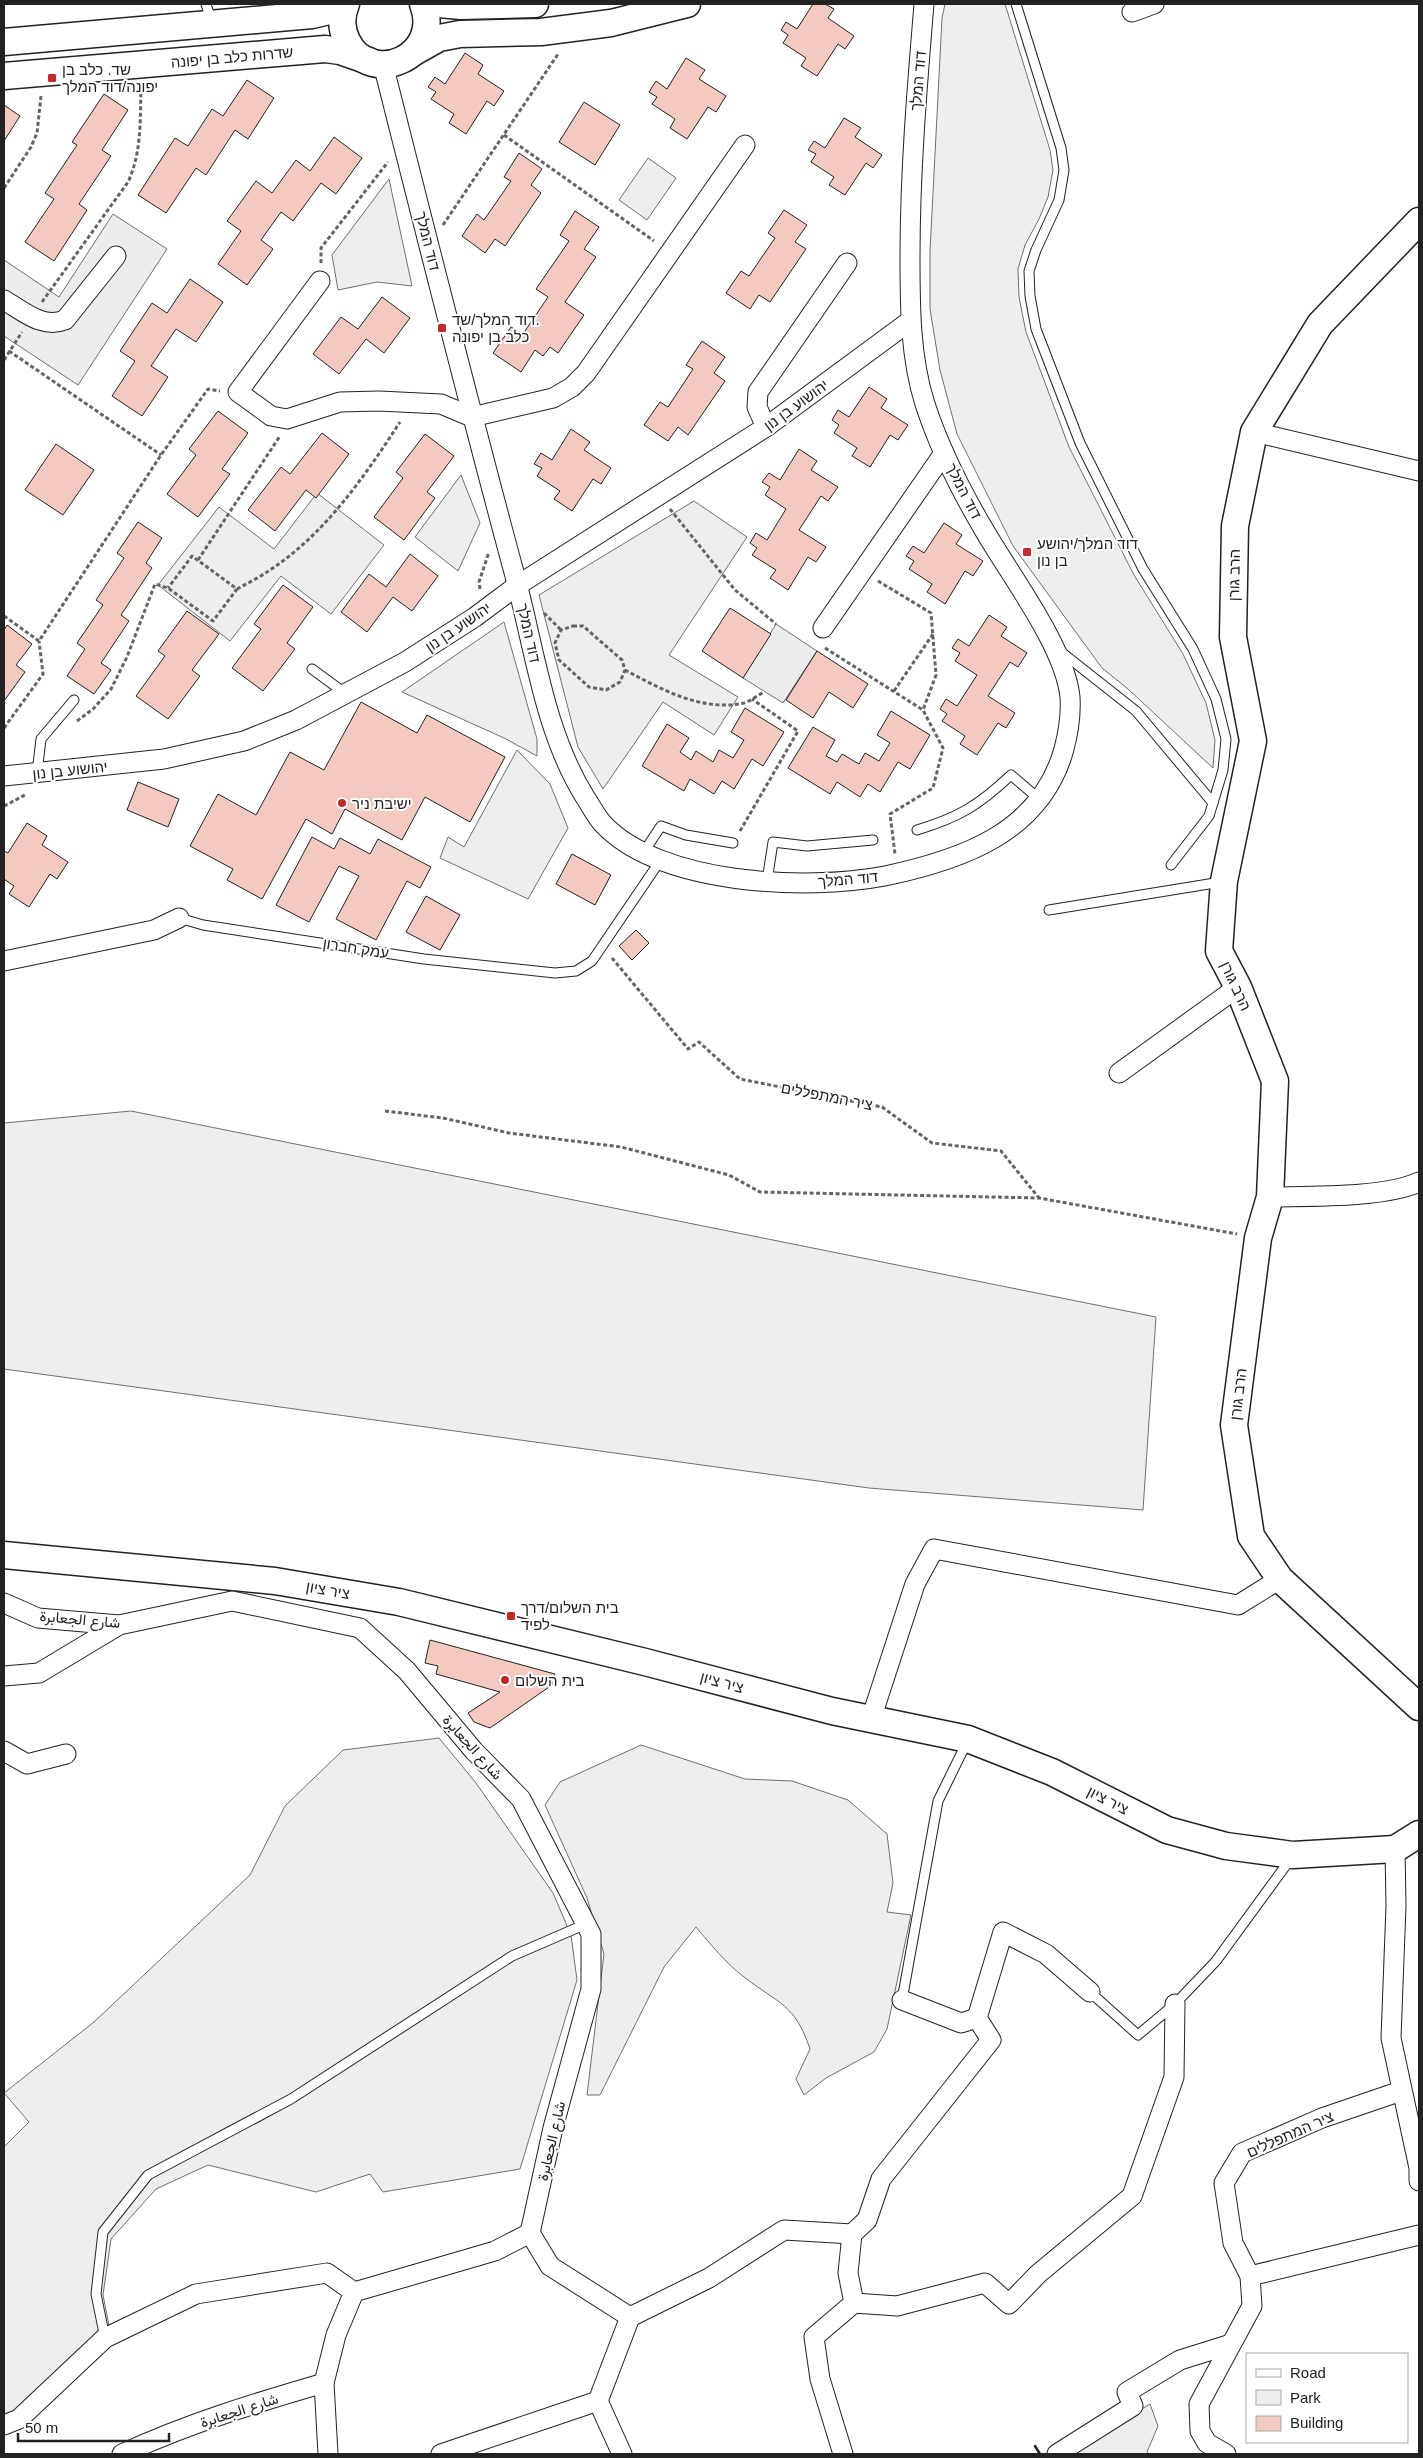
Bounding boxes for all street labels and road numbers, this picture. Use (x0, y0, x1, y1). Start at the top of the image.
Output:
street label: שדרות כלב בן יפונה (170, 43, 294, 71)
street label: דוד המלך (907, 50, 929, 112)
street label: דוד המלך (412, 210, 444, 272)
street label: יהושוע בן נון (760, 376, 832, 434)
street label: דוד המלך (943, 460, 985, 522)
street label: הרב גורן (1225, 549, 1243, 601)
street label: יהושוע בן נון (422, 599, 494, 655)
street label: דוד המלך (514, 602, 544, 664)
street label: יהושוע בן נון (32, 758, 108, 782)
street label: דוד המלך (817, 868, 879, 890)
street label: עמק חברון (322, 934, 390, 962)
street label: הרב גורן (1217, 959, 1255, 1013)
street label: ציר המתפללים (780, 1079, 874, 1113)
street label: הרב גורן (1226, 1367, 1250, 1421)
street label: ציר ציון (305, 1578, 351, 1602)
street label: شارع الجعابرة (39, 1607, 121, 1634)
street label: ציר ציון (698, 1668, 746, 1696)
street label: شارع الجعابرة (437, 1711, 506, 1785)
street label: ציר ציון (1084, 1782, 1132, 1818)
street label: شارع الجعابرة (534, 2100, 571, 2183)
street label: ציר המתפללים (1244, 2107, 1336, 2161)
street label: شارع الجعابرة (198, 2389, 281, 2433)

